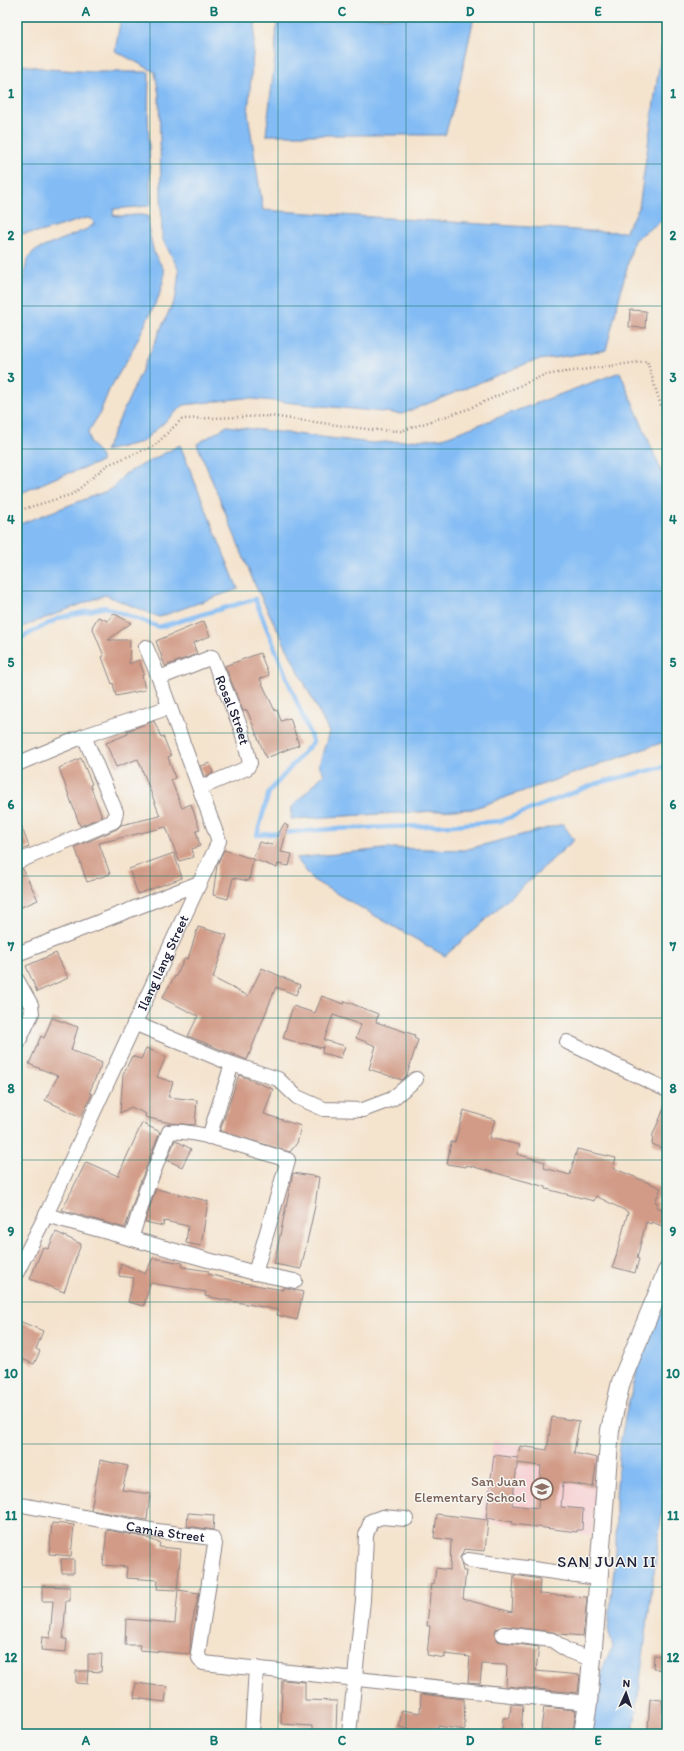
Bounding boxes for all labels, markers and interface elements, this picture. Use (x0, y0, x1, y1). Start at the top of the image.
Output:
text: A (81, 4, 91, 19)
text: B (210, 4, 219, 19)
text: C (338, 4, 347, 19)
text: D (466, 4, 475, 19)
text: E (594, 4, 602, 19)
text: 1 (8, 86, 14, 101)
text: 1 (670, 86, 676, 101)
text: 2 (8, 228, 15, 243)
text: 2 (670, 228, 677, 243)
text: 3 (7, 370, 15, 385)
text: 3 (669, 370, 677, 385)
text: 4 (7, 512, 15, 527)
text: 4 (669, 512, 677, 527)
text: 5 (8, 655, 15, 670)
text: 5 (670, 655, 677, 670)
street label: Rosal Street (212, 673, 253, 746)
text: 6 (8, 797, 15, 812)
text: 6 (670, 797, 677, 812)
street label: Ilang Ilang Street (133, 912, 192, 1013)
text: 7 (7, 939, 15, 954)
text: 7 (669, 939, 677, 954)
text: 8 (7, 1081, 15, 1096)
text: 8 (669, 1081, 677, 1096)
text: 9 (8, 1224, 15, 1239)
text: 9 (670, 1224, 677, 1239)
text: 10 (4, 1366, 18, 1381)
text: 10 (666, 1366, 680, 1381)
place label: San Juan Elementary School (414, 1473, 527, 1506)
school or university icon: San Juan Elementary School (529, 1476, 555, 1502)
text: 11 (5, 1508, 17, 1523)
text: 11 (667, 1508, 679, 1523)
street label: Camia Street (125, 1517, 206, 1546)
district label: SAN JUAN II (557, 1552, 657, 1571)
text: 12 (5, 1650, 18, 1665)
text: 12 (667, 1650, 680, 1665)
north arrow (606, 1673, 646, 1713)
text: N (622, 1677, 631, 1690)
text: A (81, 1733, 91, 1748)
text: B (210, 1733, 219, 1748)
text: C (338, 1733, 347, 1748)
text: D (466, 1733, 475, 1748)
text: E (594, 1733, 602, 1748)

